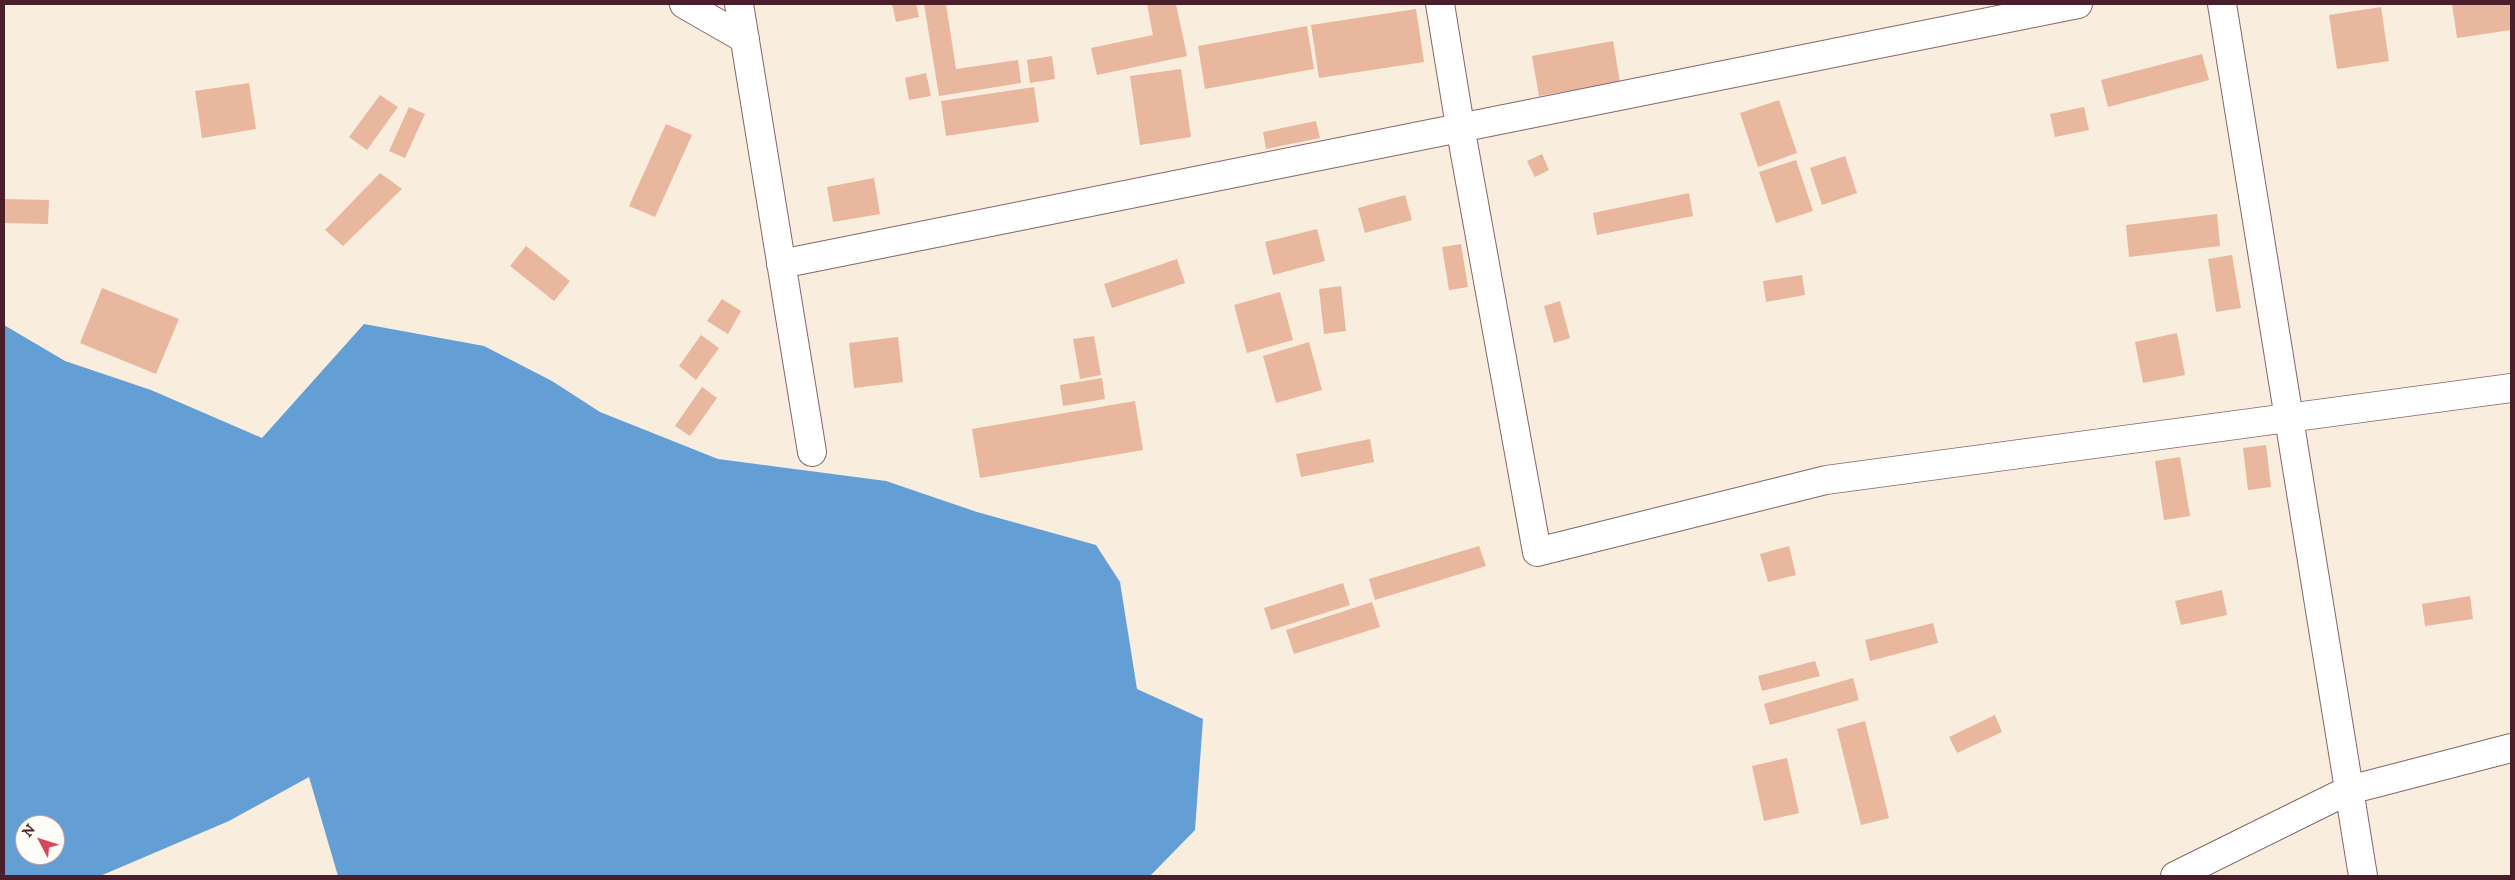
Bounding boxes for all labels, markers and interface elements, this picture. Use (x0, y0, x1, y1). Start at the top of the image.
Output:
north arrow (15, 815, 65, 865)
text: N (19, 821, 40, 841)

